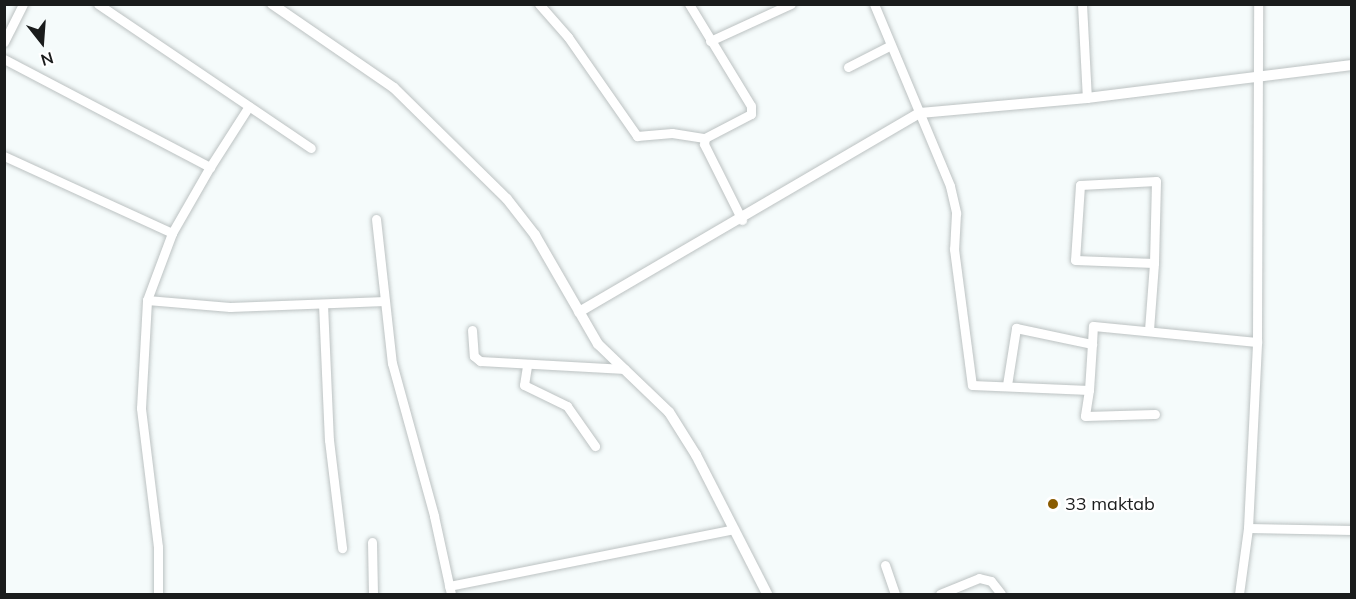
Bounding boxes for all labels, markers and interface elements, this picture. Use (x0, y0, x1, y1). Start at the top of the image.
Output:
north arrow (12, 12, 72, 72)
text: N (39, 48, 56, 71)
place label: 33 maktab (1065, 493, 1155, 515)
marker: 33 maktab (1046, 497, 1060, 511)

